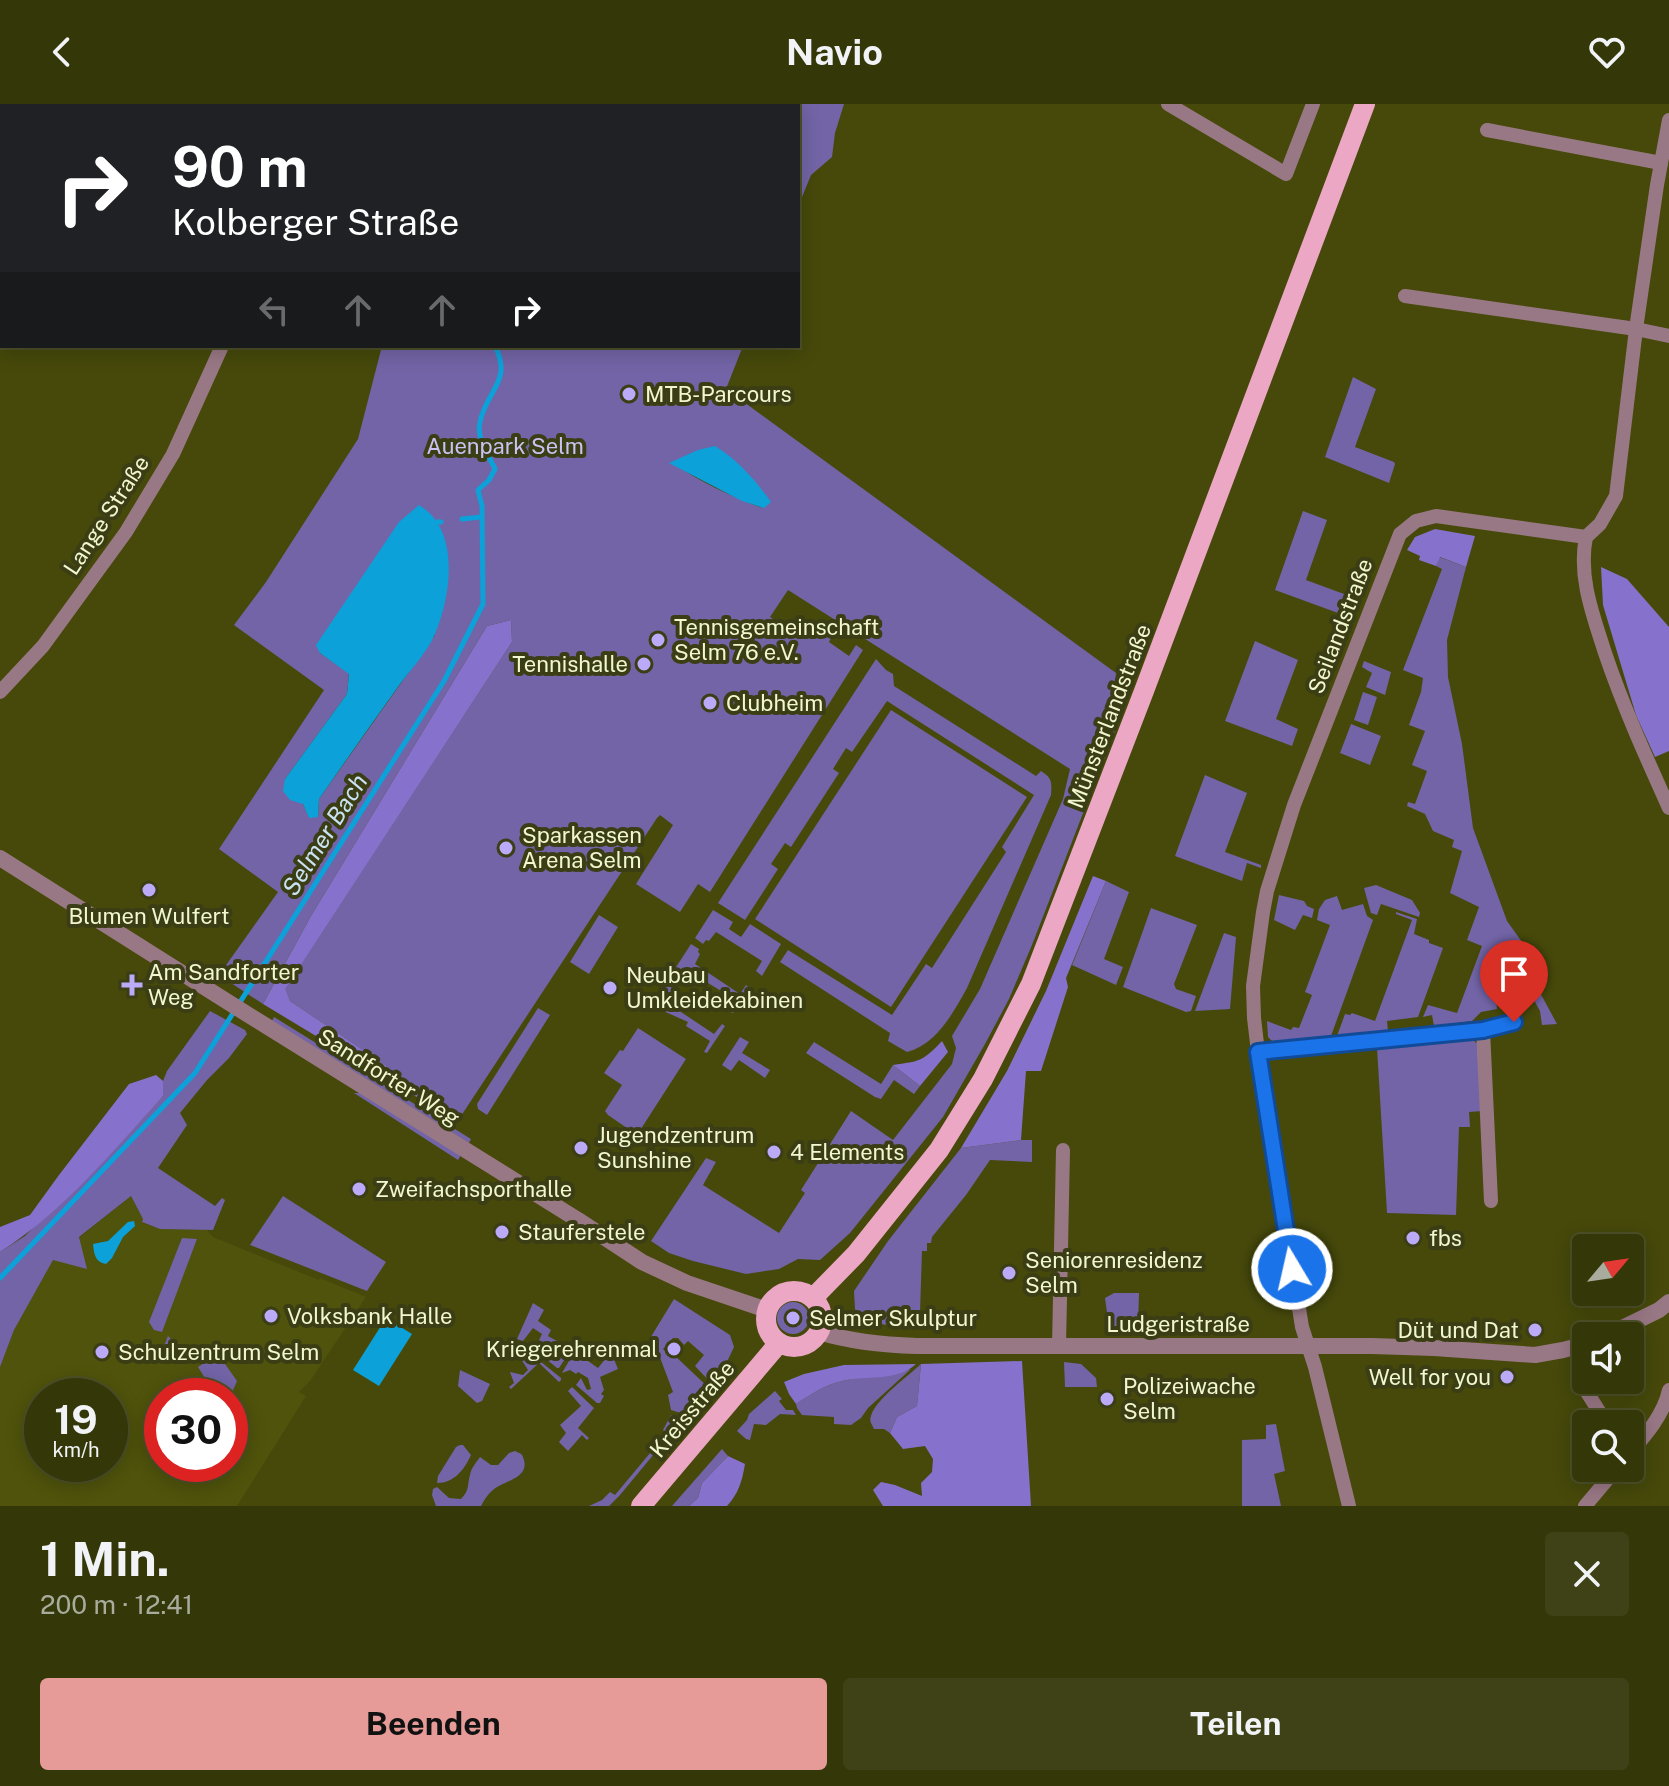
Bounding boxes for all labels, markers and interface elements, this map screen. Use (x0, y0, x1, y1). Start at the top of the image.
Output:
icon: back (40, 30, 84, 74)
icon: heart (1585, 30, 1629, 74)
text: Navio (786, 31, 883, 73)
text: 90 m (172, 134, 308, 200)
icon: right (40, 136, 144, 240)
text: Kolberger Straße (172, 201, 459, 243)
icon: left (252, 288, 296, 332)
icon: ahead (336, 288, 380, 332)
icon: ahead (420, 288, 464, 332)
icon: right (504, 288, 548, 332)
place label: MTB-Parcours (645, 381, 792, 407)
marker: MTB-Parcours (620, 385, 638, 403)
park label: Auenpark Selm (426, 433, 584, 459)
street label: Lange Straße (58, 451, 154, 579)
street label: Seilandstraße (1302, 555, 1378, 697)
place label: Tennisgemeinschaft Selm 76 e.V. (674, 614, 879, 665)
street label: Münsterlandstraße (1062, 620, 1156, 812)
marker: Tennisgemeinschaft Selm 76 e.V. (649, 631, 667, 649)
place label: Tennishalle (512, 651, 628, 677)
marker: Tennishalle (635, 655, 653, 673)
place label: Clubheim (726, 690, 823, 716)
marker: Clubheim (701, 694, 719, 712)
water label: Selmer Bach (276, 769, 373, 900)
place label: Sparkassen Arena Selm (522, 822, 642, 873)
marker: Sparkassen Arena Selm (497, 839, 515, 857)
marker: Blumen Wulfert (140, 881, 158, 899)
place label: Blumen Wulfert (69, 903, 229, 929)
pin (1480, 940, 1548, 1022)
icon: arrive (1492, 952, 1536, 996)
place label: Am Sandforter Weg (148, 959, 299, 1010)
place label: Neubau Umkleidekabinen (626, 962, 803, 1013)
marker: Am Sandforter Weg (123, 976, 141, 994)
marker: Neubau Umkleidekabinen (601, 979, 619, 997)
street label: Sandforter Weg (313, 1023, 465, 1131)
place label: Jugendzentrum Sunshine (597, 1122, 754, 1173)
marker: Jugendzentrum Sunshine (572, 1139, 590, 1157)
place label: 4 Elements (790, 1139, 904, 1165)
marker: 4 Elements (765, 1143, 783, 1161)
place label: Zweifachsporthalle (375, 1176, 572, 1202)
marker: Zweifachsporthalle (350, 1180, 368, 1198)
place label: Stauferstele (518, 1219, 645, 1245)
marker: Stauferstele (493, 1223, 511, 1241)
place label: fbs (1429, 1225, 1462, 1251)
position arrow (1250, 1227, 1334, 1311)
marker: fbs (1404, 1229, 1422, 1247)
north arrow (1572, 1234, 1644, 1306)
map controls (1572, 1234, 1644, 1482)
place label: Seniorenresidenz Selm (1025, 1247, 1203, 1298)
marker: Seniorenresidenz Selm (1000, 1264, 1018, 1282)
place label: Volksbank Halle (287, 1303, 452, 1329)
place label: Selmer Skulptur (809, 1305, 977, 1331)
marker: Volksbank Halle (262, 1307, 280, 1325)
marker: Selmer Skulptur (784, 1309, 802, 1327)
street label: Ludgeristraße (1106, 1311, 1250, 1337)
place label: Düt und Dat (1397, 1317, 1519, 1343)
marker: Düt und Dat (1526, 1321, 1544, 1339)
button: sound (1572, 1322, 1644, 1394)
place label: Kriegerehrenmal (486, 1336, 658, 1362)
place label: Schulzentrum Selm (118, 1339, 319, 1365)
marker: Kriegerehrenmal (665, 1340, 683, 1358)
marker: Schulzentrum Selm (93, 1343, 111, 1361)
street label: Kreisstraße (644, 1356, 740, 1462)
place label: Well for you (1369, 1364, 1491, 1390)
marker: Well for you (1498, 1368, 1516, 1386)
place label: Polizeiwache Selm (1123, 1373, 1256, 1424)
speed limit sign: 30 (144, 1378, 248, 1482)
marker: Polizeiwache Selm (1098, 1390, 1116, 1408)
text: 19 (54, 1396, 98, 1443)
button: search (1572, 1410, 1644, 1482)
text: km/h (52, 1438, 100, 1462)
text: 1 Min. (40, 1530, 170, 1587)
button: close (1545, 1532, 1629, 1616)
text: 200 m · 12:41 (40, 1589, 193, 1620)
button: Beenden (40, 1678, 827, 1770)
button: Teilen (843, 1678, 1629, 1770)

